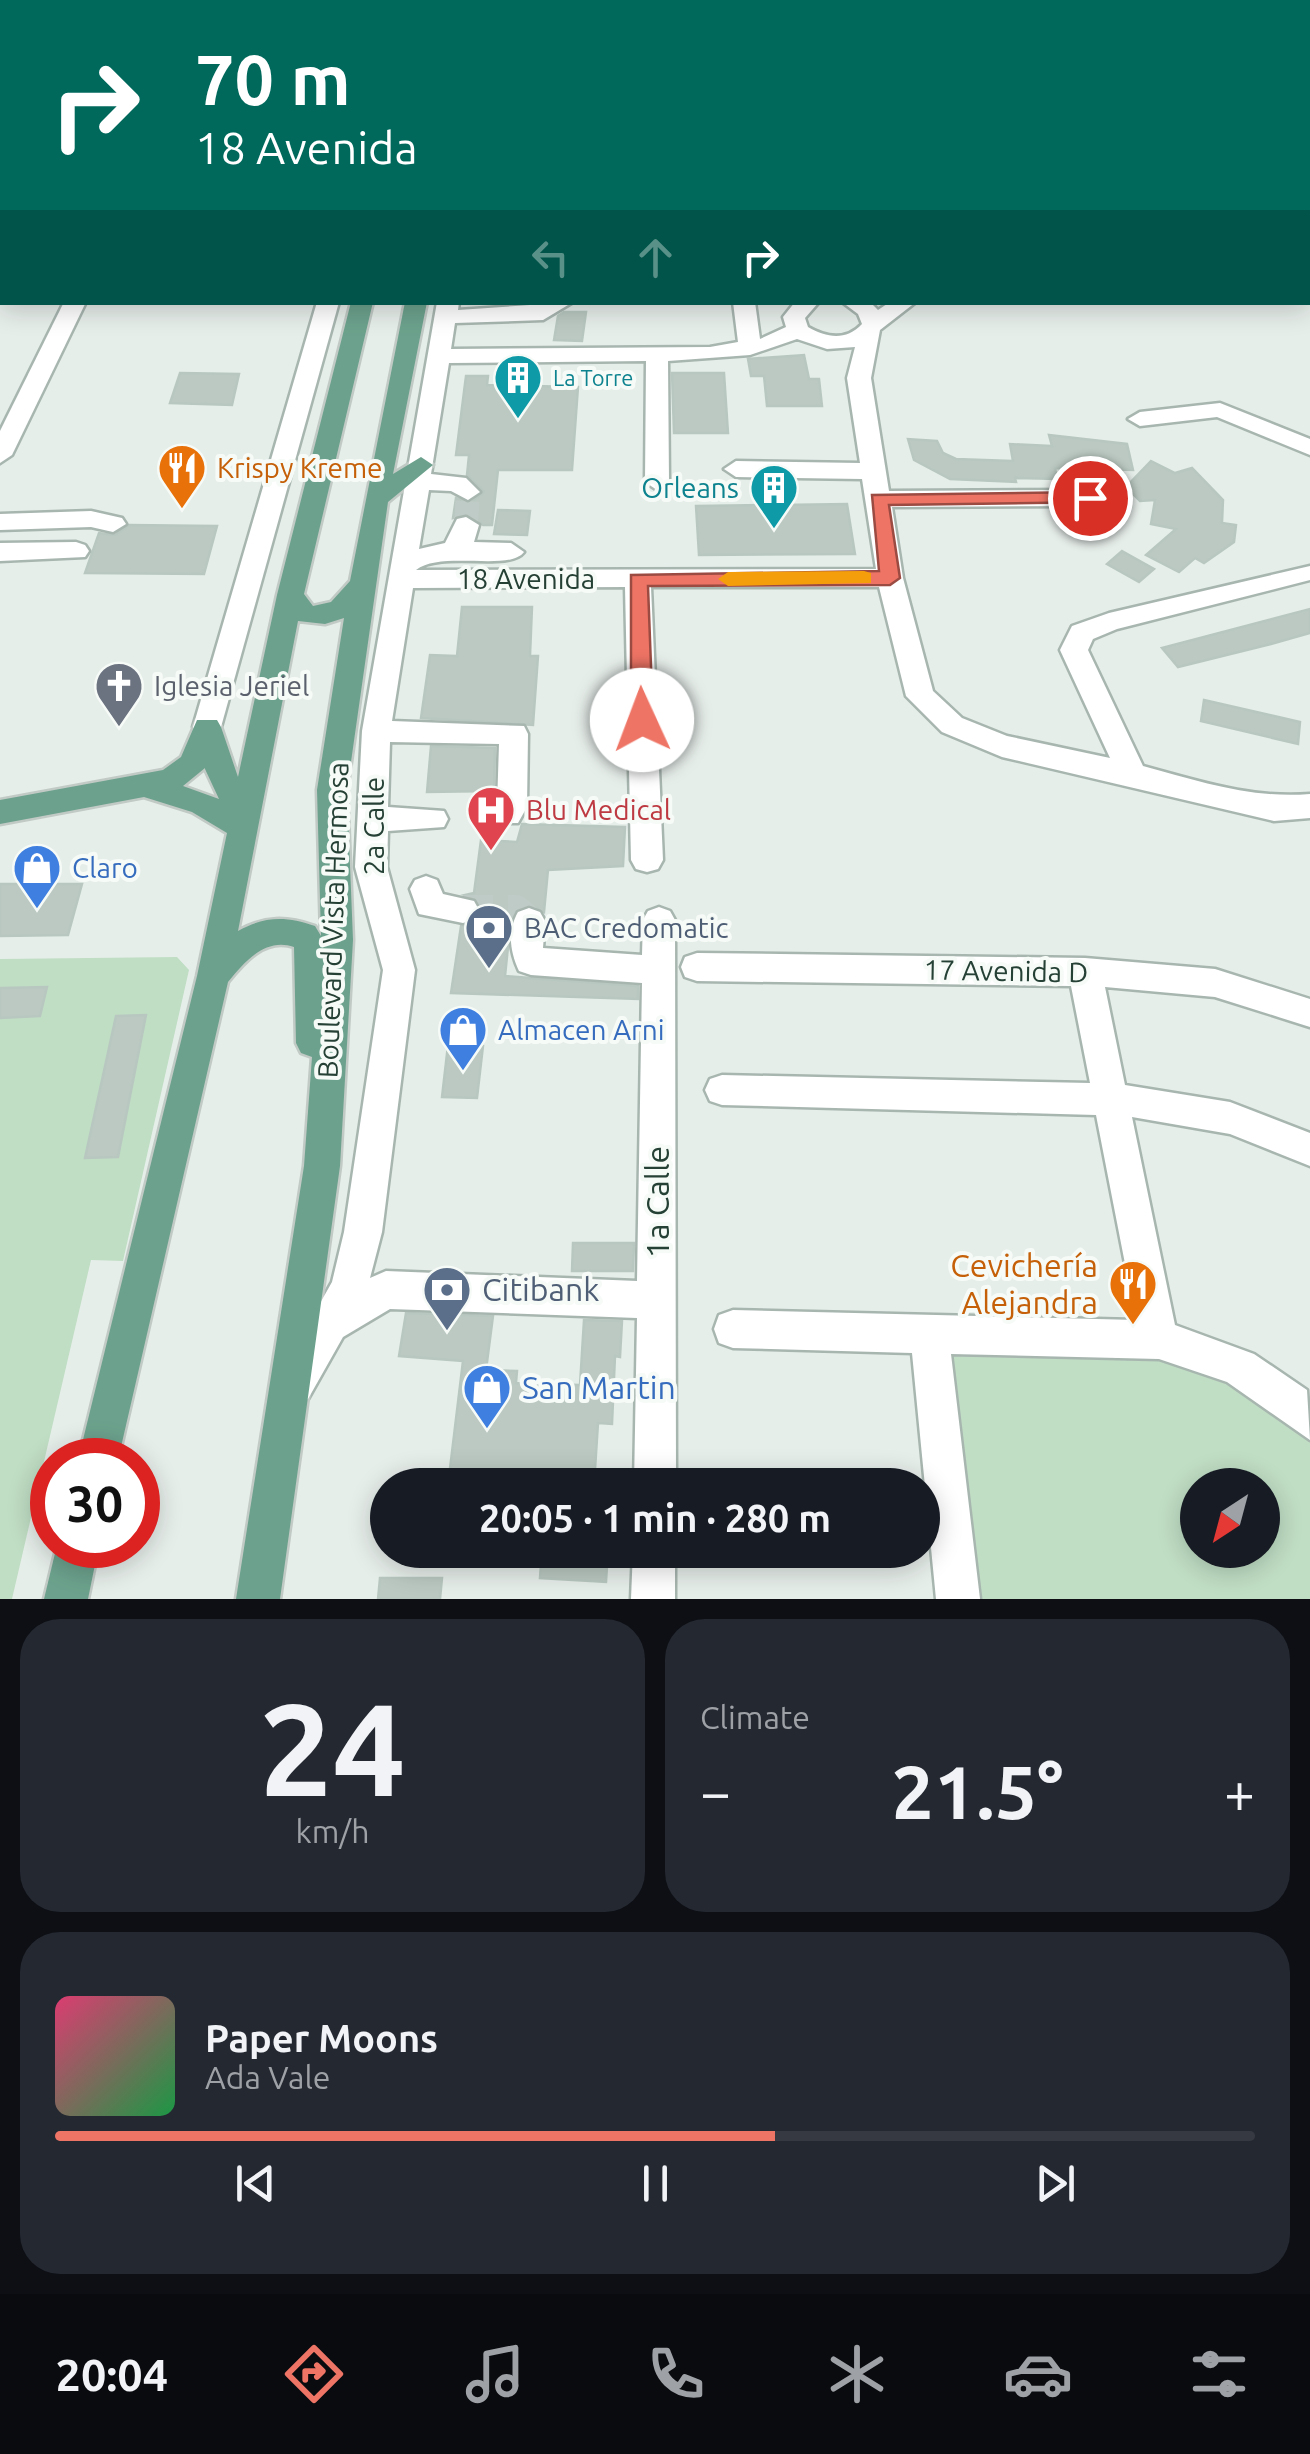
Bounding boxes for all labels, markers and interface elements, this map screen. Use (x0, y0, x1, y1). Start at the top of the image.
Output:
icon: right (30, 40, 160, 170)
text: 70 m (195, 40, 351, 118)
text: 18 Avenida (195, 122, 418, 173)
icon: left (523, 230, 578, 285)
icon: ahead (628, 230, 683, 285)
icon: right (733, 230, 788, 285)
building icon: La Torre (492, 352, 544, 420)
place label: La Torre (553, 365, 633, 390)
restaurant icon: Krispy Kreme (156, 442, 208, 510)
place label: Krispy Kreme (217, 452, 383, 483)
pin (1048, 456, 1133, 541)
building icon: Orleans (748, 462, 800, 530)
icon: arrive (1063, 471, 1118, 526)
place label: Orleans (641, 472, 739, 503)
street label: 18 Avenida (457, 563, 595, 594)
church icon: Iglesia Jeriel (93, 660, 145, 728)
position arrow (590, 668, 694, 772)
place label: Iglesia Jeriel (154, 670, 309, 701)
street label: Boulevard Vista Hermosa (311, 761, 354, 1079)
street label: 2a Calle (358, 777, 389, 875)
hospital icon: Blu Medical (465, 784, 517, 852)
place label: Blu Medical (526, 794, 671, 825)
shop icon: Claro (11, 842, 63, 910)
place label: Claro (72, 852, 138, 883)
bank icon: BAC Credomatic (463, 902, 515, 970)
place label: BAC Credomatic (524, 912, 729, 943)
street label: 17 Avenida D (923, 954, 1089, 987)
shop icon: Almacen Arni (437, 1004, 489, 1072)
place label: Almacen Arni (498, 1014, 665, 1045)
street label: 1a Calle (639, 1146, 675, 1258)
place label: Cevichería Alejandra (950, 1247, 1098, 1320)
restaurant icon: Cevichería Alejandra (1107, 1258, 1159, 1326)
bank icon: Citibank (421, 1264, 473, 1332)
place label: Citibank (482, 1271, 599, 1307)
shop icon: San Martin (461, 1362, 513, 1430)
place label: San Martin (522, 1369, 676, 1405)
speed limit sign: 30 (30, 1438, 160, 1568)
north arrow (1180, 1468, 1280, 1568)
map controls (1180, 1468, 1280, 1568)
text: 20:05 · 1 min · 280 m (479, 1497, 831, 1539)
text: 24 (259, 1675, 406, 1821)
text: Climate (700, 1699, 810, 1735)
text: 21.5° (892, 1749, 1063, 1833)
text: − (700, 1761, 731, 1822)
text: + (1224, 1761, 1255, 1822)
text: km/h (296, 1813, 369, 1849)
text: Paper Moons (205, 2017, 438, 2059)
text: Ada Vale (205, 2059, 331, 2095)
icon: previous (228, 2156, 283, 2211)
icon: pause (628, 2156, 683, 2211)
icon: next (1028, 2156, 1083, 2211)
icon: directions (279, 2339, 349, 2409)
icon: music (460, 2339, 530, 2409)
icon: phone (641, 2339, 711, 2409)
icon: climate (822, 2339, 892, 2409)
icon: car (1003, 2339, 1073, 2409)
icon: filters (1184, 2339, 1254, 2409)
text: 20:04 (56, 2349, 168, 2400)

